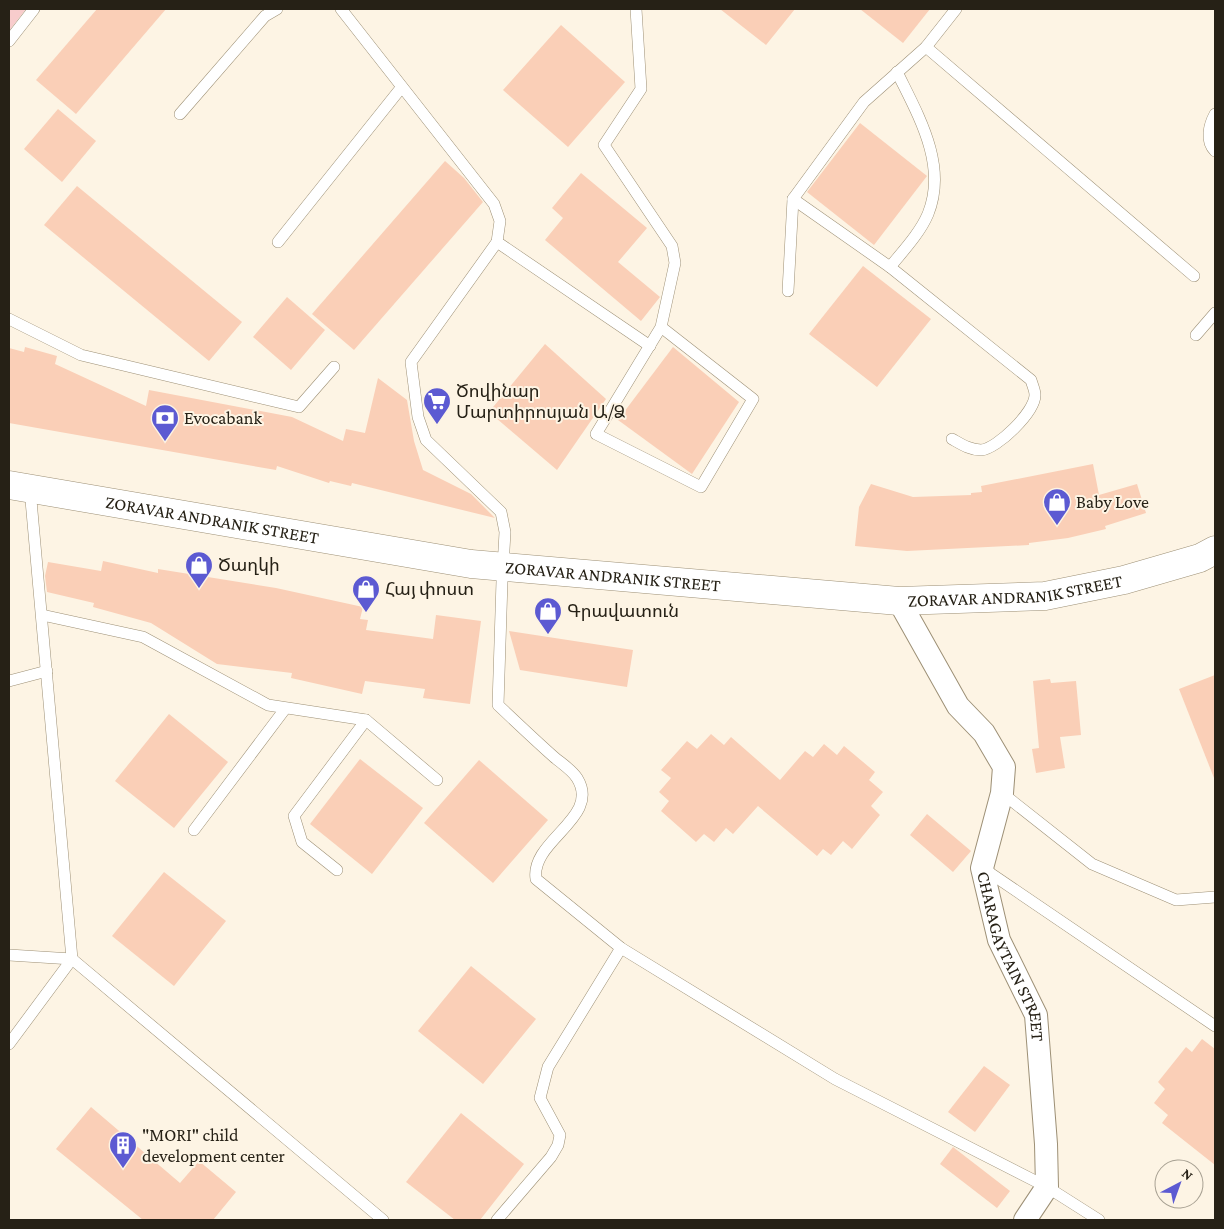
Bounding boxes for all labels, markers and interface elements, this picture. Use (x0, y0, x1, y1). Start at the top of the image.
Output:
place label: Ծովինար Մարտիրոսյան Ա/Ձ (456, 381, 626, 422)
supermarket icon: Ծովինար Մարտիրոսյան Ա/Ձ (422, 386, 452, 425)
bank icon: Evocabank (150, 403, 180, 442)
place label: Evocabank (184, 408, 263, 428)
shop icon: Baby Love (1042, 487, 1072, 526)
street label: ZORAVAR ANDRANIK STREET (104, 492, 320, 548)
place label: Baby Love (1076, 492, 1149, 512)
shop icon: Ծաղկի (184, 550, 214, 589)
place label: Ծաղկի (218, 555, 280, 575)
street label: ZORAVAR ANDRANIK STREET (504, 557, 721, 596)
street label: ZORAVAR ANDRANIK STREET (907, 571, 1124, 611)
shop icon: Հայ փոստ (351, 574, 381, 613)
place label: Հայ փոստ (385, 579, 474, 599)
shop icon: Գրավատուն (533, 596, 563, 635)
place label: Գրավատուն (567, 601, 679, 621)
street label: CHARAGAYTAIN STREET (973, 869, 1048, 1042)
place label: "MORI" child development center (142, 1125, 286, 1166)
building icon: "MORI" child development center (108, 1130, 138, 1169)
north arrow (1154, 1159, 1204, 1209)
text: N (1179, 1165, 1197, 1184)

